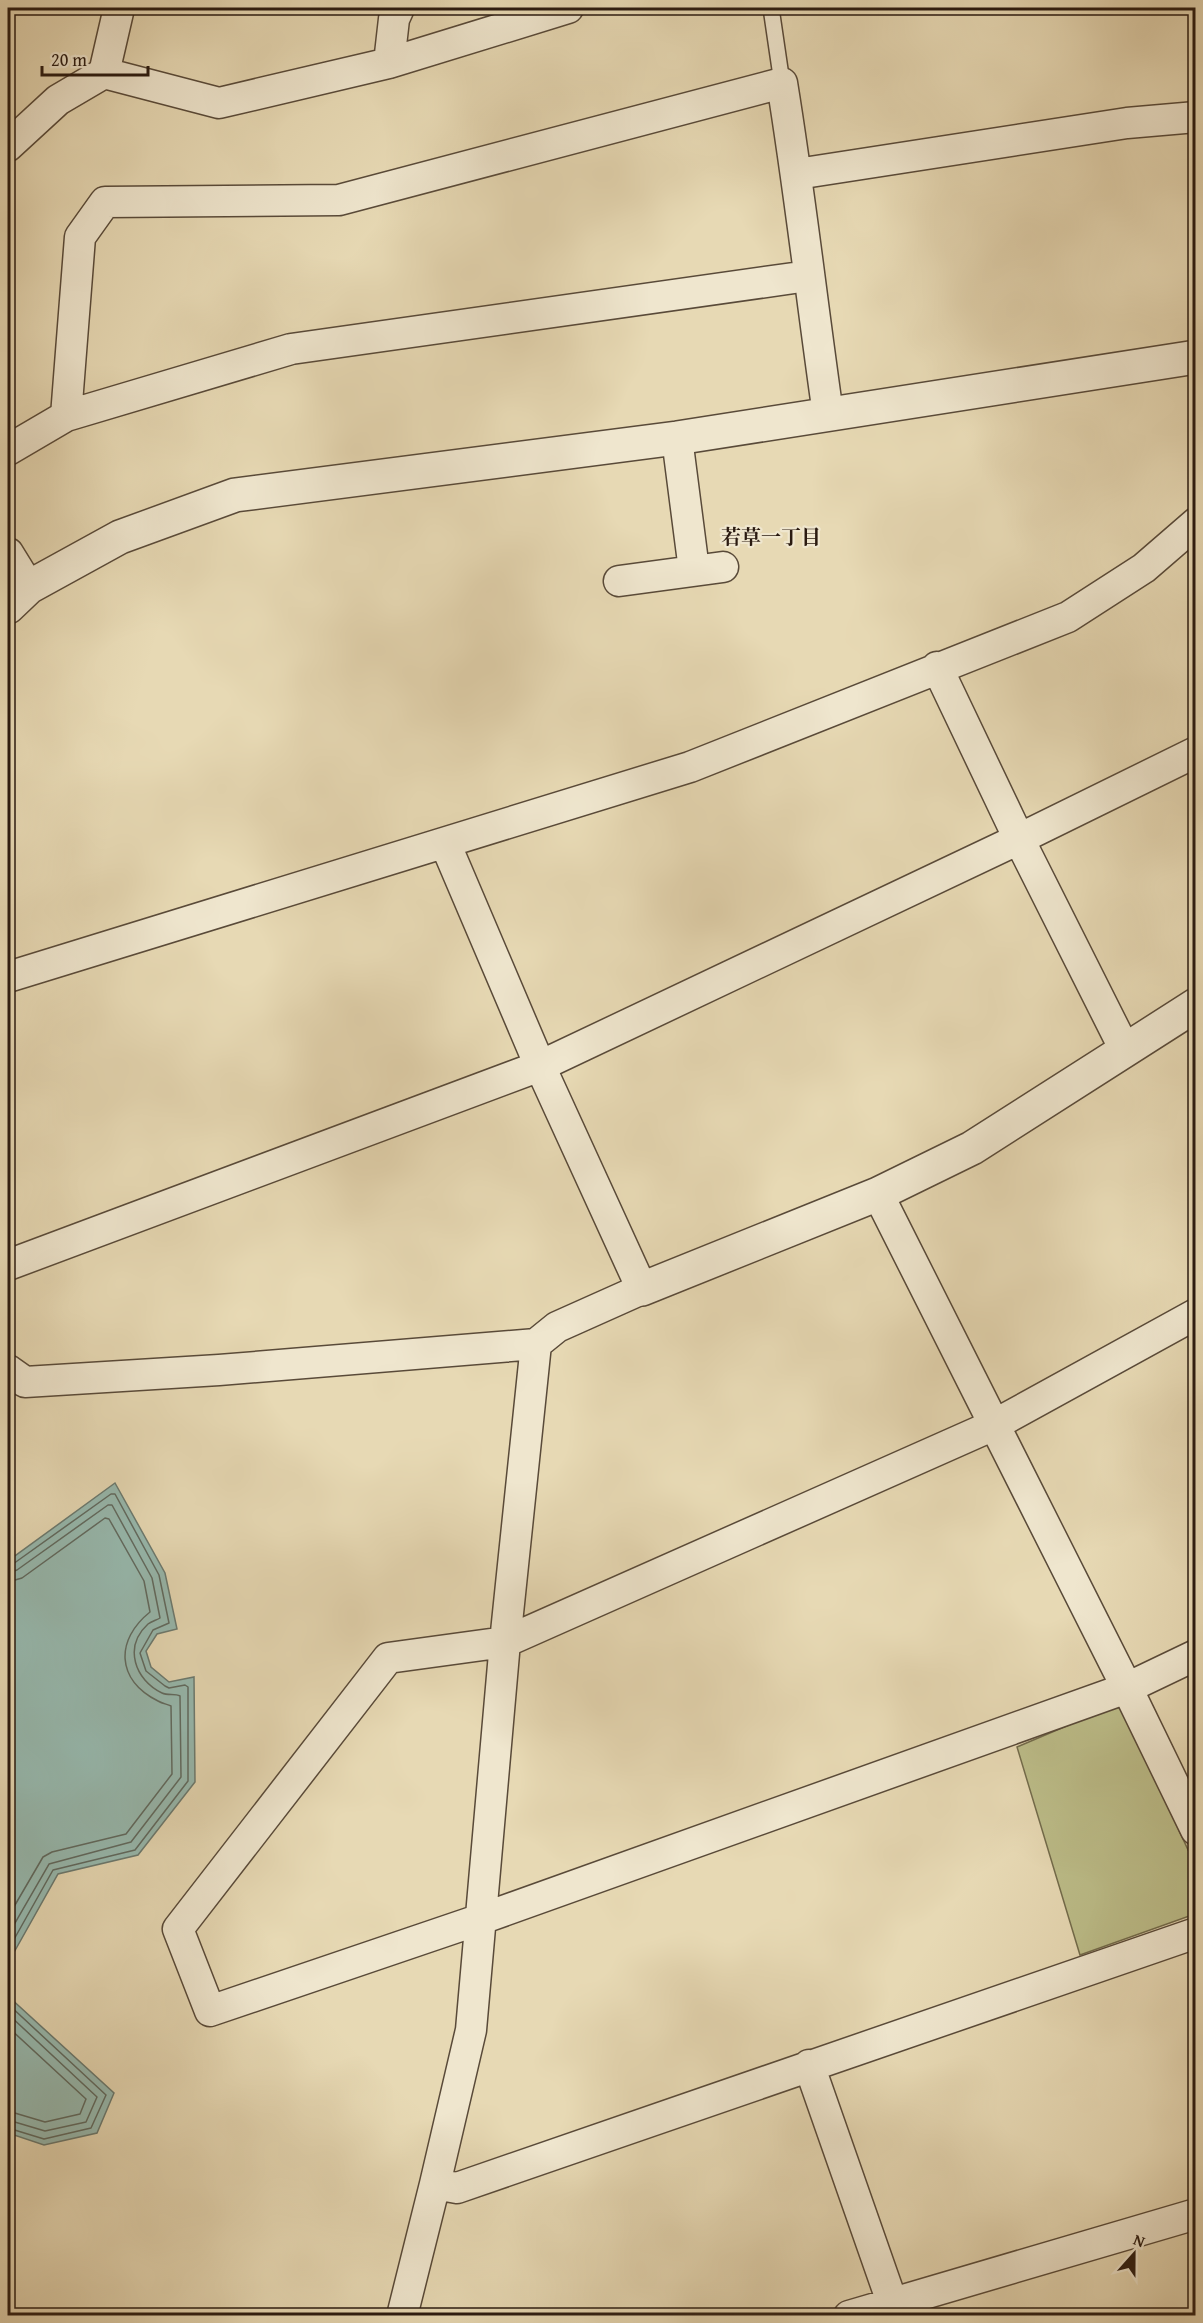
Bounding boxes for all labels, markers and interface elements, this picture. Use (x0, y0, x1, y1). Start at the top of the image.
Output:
scale bar (42, 39, 148, 77)
text: 20 m (51, 46, 87, 73)
district label: 若草一丁目 (721, 522, 821, 551)
north arrow (1104, 2224, 1164, 2284)
text: N (1130, 2227, 1149, 2253)

